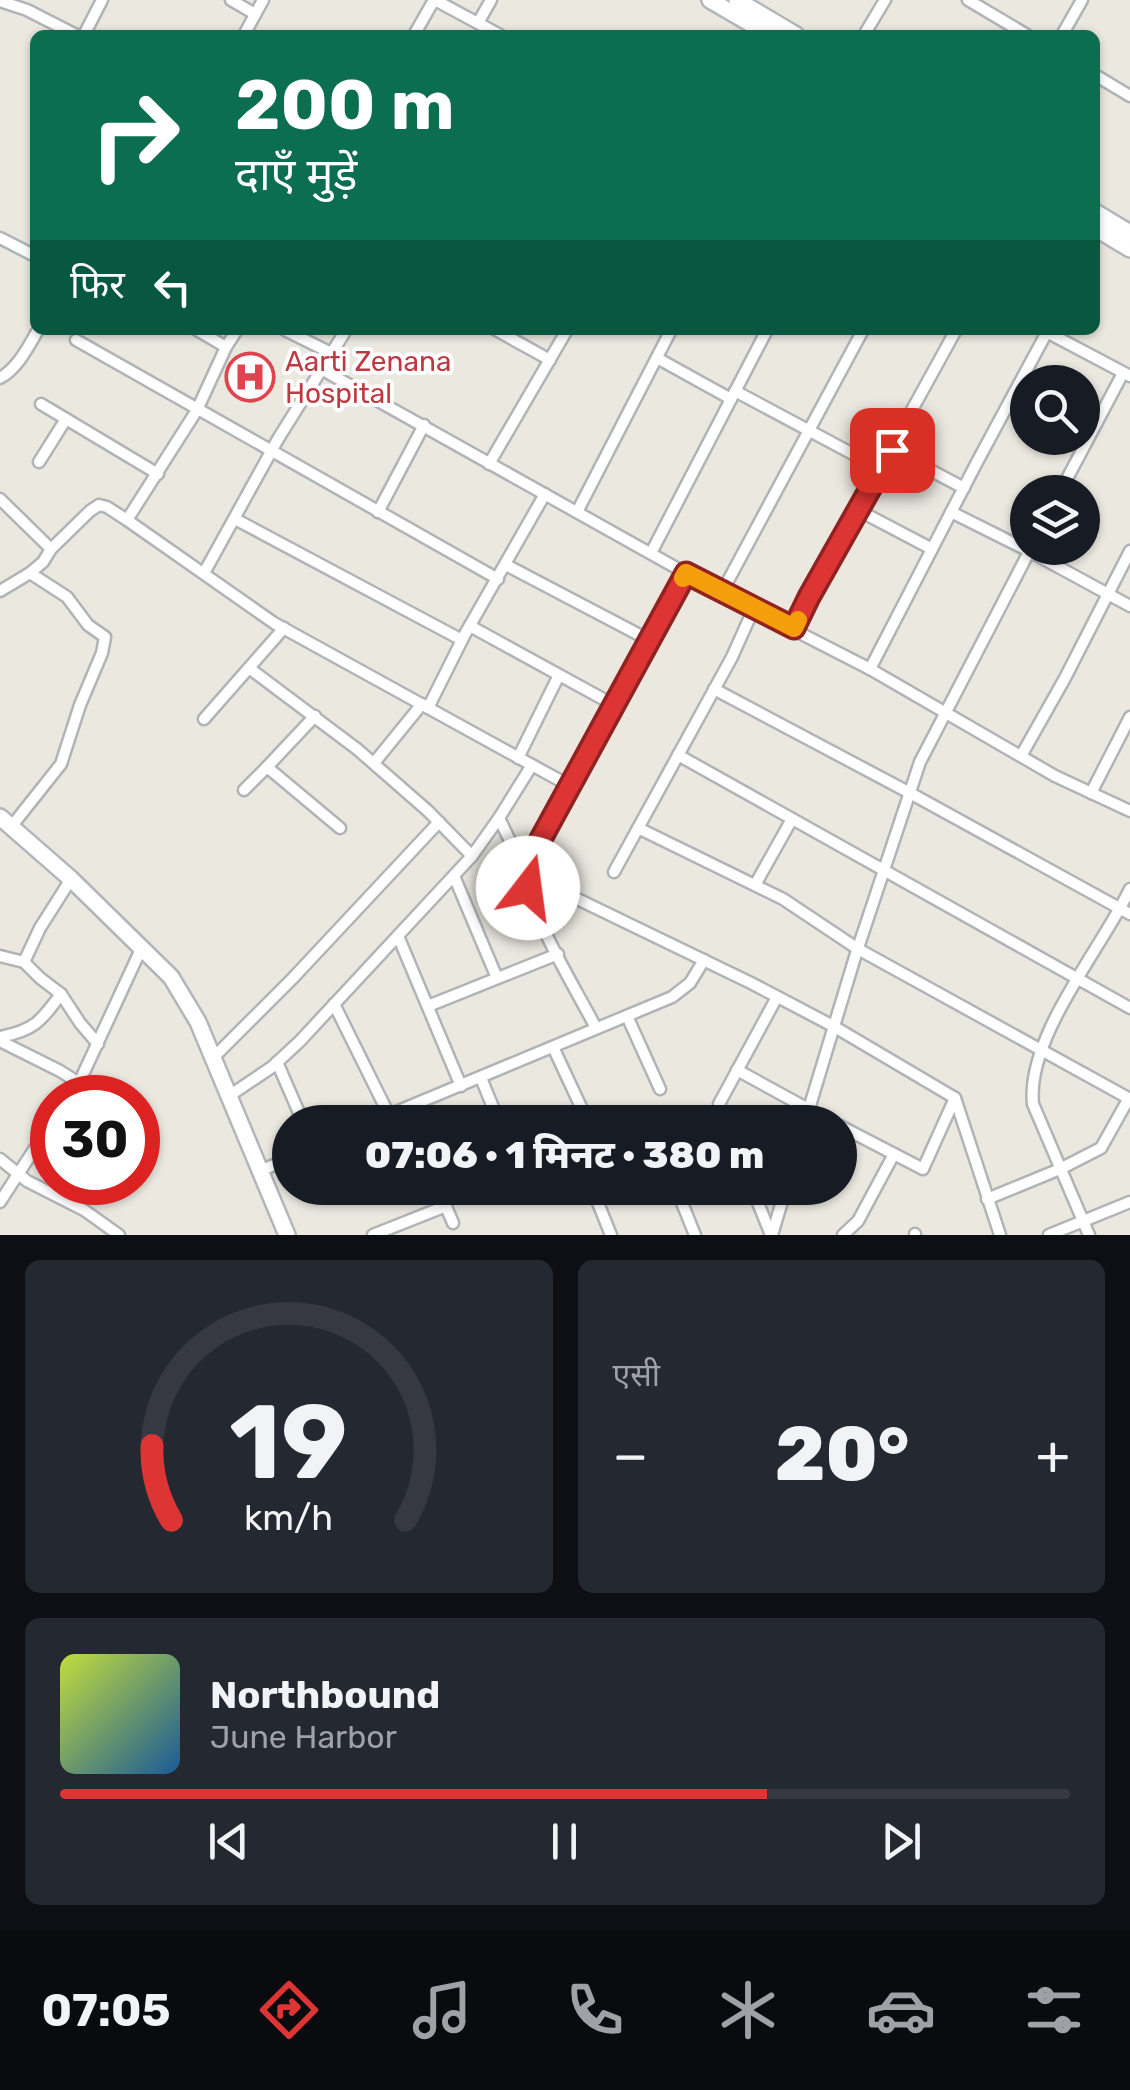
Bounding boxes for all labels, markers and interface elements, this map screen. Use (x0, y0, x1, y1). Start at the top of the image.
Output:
text: 200 m (235, 64, 455, 147)
icon: right (70, 70, 200, 200)
text: दाएँ मुड़ें (235, 148, 357, 201)
icon: left (145, 260, 200, 315)
text: फिर (70, 262, 125, 308)
place label: Aarti Zenana Hospital (285, 345, 451, 410)
hospital icon: Aarti Zenana Hospital (224, 351, 276, 403)
map controls (1010, 365, 1100, 565)
button: search (1010, 365, 1100, 455)
pin (850, 408, 935, 493)
icon: arrive (865, 423, 920, 478)
button: layers (1010, 475, 1100, 565)
position arrow (476, 836, 580, 940)
speed limit sign: 30 (30, 1075, 160, 1205)
text: 07:06 · 1 मिनट · 380 m (365, 1132, 764, 1178)
text: एसी (613, 1356, 660, 1394)
text: 19 (230, 1381, 348, 1504)
text: 20° (775, 1410, 909, 1499)
text: − (613, 1423, 648, 1488)
text: + (1036, 1423, 1070, 1488)
text: km/h (244, 1497, 333, 1539)
text: Northbound (210, 1672, 440, 1718)
text: June Harbor (210, 1718, 397, 1756)
icon: previous (201, 1814, 256, 1869)
icon: pause (537, 1814, 592, 1869)
icon: next (874, 1814, 929, 1869)
icon: directions (254, 1975, 324, 2045)
icon: music (407, 1975, 477, 2045)
icon: phone (560, 1975, 630, 2045)
icon: climate (713, 1975, 783, 2045)
icon: car (866, 1975, 936, 2045)
icon: filters (1019, 1975, 1089, 2045)
text: 07:05 (41, 1984, 171, 2037)

